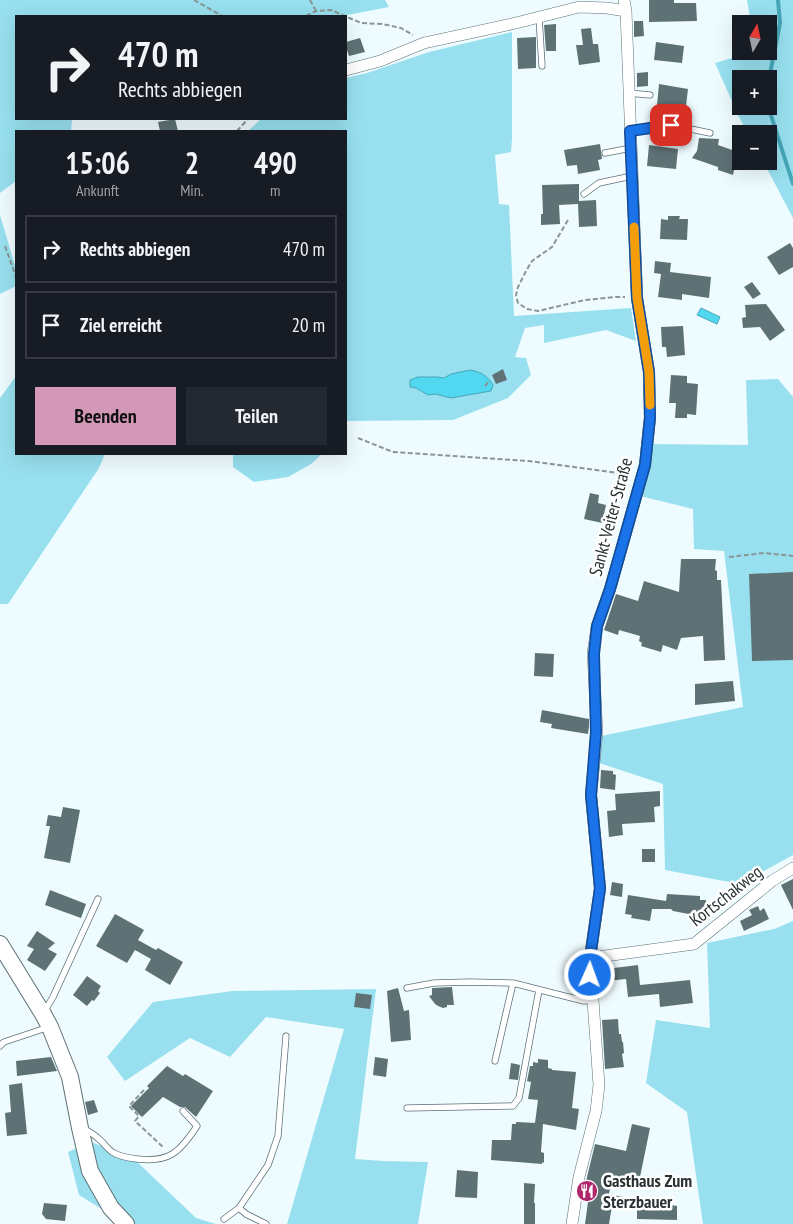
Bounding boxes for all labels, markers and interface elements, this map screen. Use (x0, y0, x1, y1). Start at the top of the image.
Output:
north arrow (732, 15, 778, 60)
map controls (732, 15, 777, 170)
text: 470 m (118, 31, 199, 77)
icon: right (35, 35, 100, 100)
button: + (732, 70, 777, 115)
text: Rechts abbiegen (118, 75, 242, 103)
pin (650, 104, 692, 146)
icon: arrive (657, 111, 685, 139)
button: − (732, 125, 777, 170)
text: 15:06 (65, 143, 130, 182)
text: 2 (185, 143, 199, 182)
text: 490 (254, 143, 297, 182)
text: Ankunft (76, 180, 119, 200)
text: Min. (180, 180, 204, 200)
text: m (270, 180, 281, 200)
icon: right (37, 235, 65, 263)
text: Rechts abbiegen (80, 237, 190, 261)
text: 470 m (283, 237, 325, 261)
icon: arrive (37, 311, 65, 339)
text: Ziel erreicht (80, 313, 162, 337)
text: 20 m (292, 313, 325, 337)
button: Beenden (35, 387, 176, 445)
button: Teilen (186, 387, 327, 445)
street label: Sankt-Veiter-Straße (584, 455, 637, 579)
street label: Kortschakweg (685, 860, 767, 931)
position arrow (563, 948, 615, 1000)
place label: Gasthaus Zum Sterzbauer (603, 1169, 692, 1213)
restaurant icon: Gasthaus Zum Sterzbauer (575, 1179, 599, 1203)

